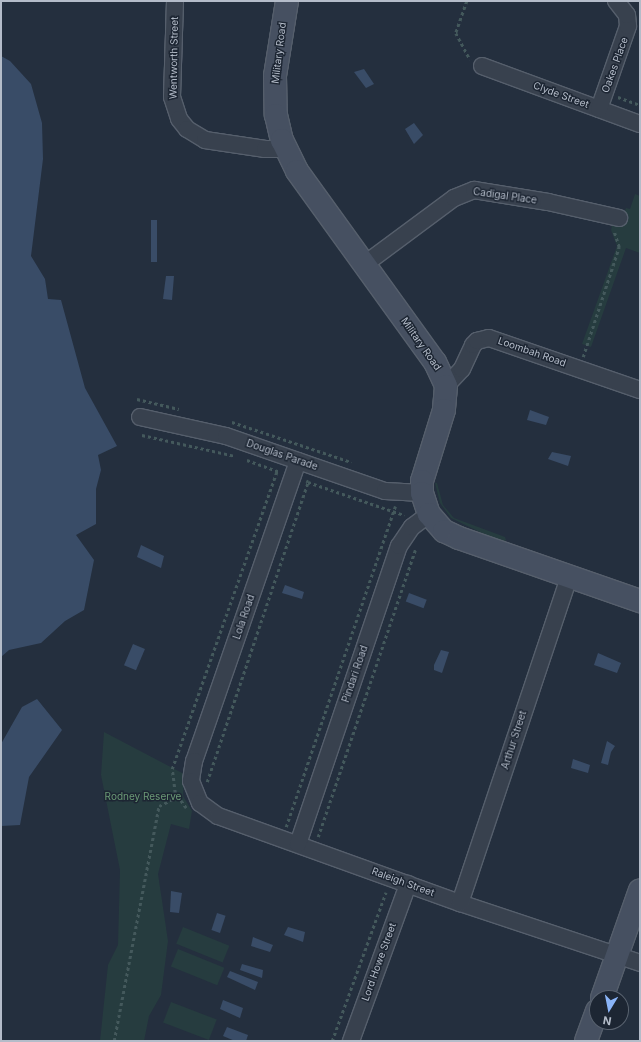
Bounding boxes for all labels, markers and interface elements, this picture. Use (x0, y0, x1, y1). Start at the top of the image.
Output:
street label: Wentworth Street (167, 17, 181, 99)
street label: Military Road (269, 22, 289, 84)
street label: Oakes Place (599, 36, 631, 94)
street label: Clyde Street (532, 79, 590, 111)
street label: Cadigal Place (472, 186, 538, 206)
street label: Military Road (398, 315, 444, 373)
street label: Loombah Road (496, 335, 568, 369)
street label: Douglas Parade (245, 437, 319, 473)
street label: Lola Road (231, 593, 257, 641)
street label: Pindari Road (340, 644, 370, 704)
street label: Arthur Street (499, 709, 529, 771)
park label: Rodney Reserve (105, 791, 181, 803)
street label: Raleigh Street (370, 865, 436, 899)
street label: Lord Howe Street (359, 921, 399, 1003)
north arrow (589, 990, 629, 1030)
text: N (602, 1013, 612, 1028)

